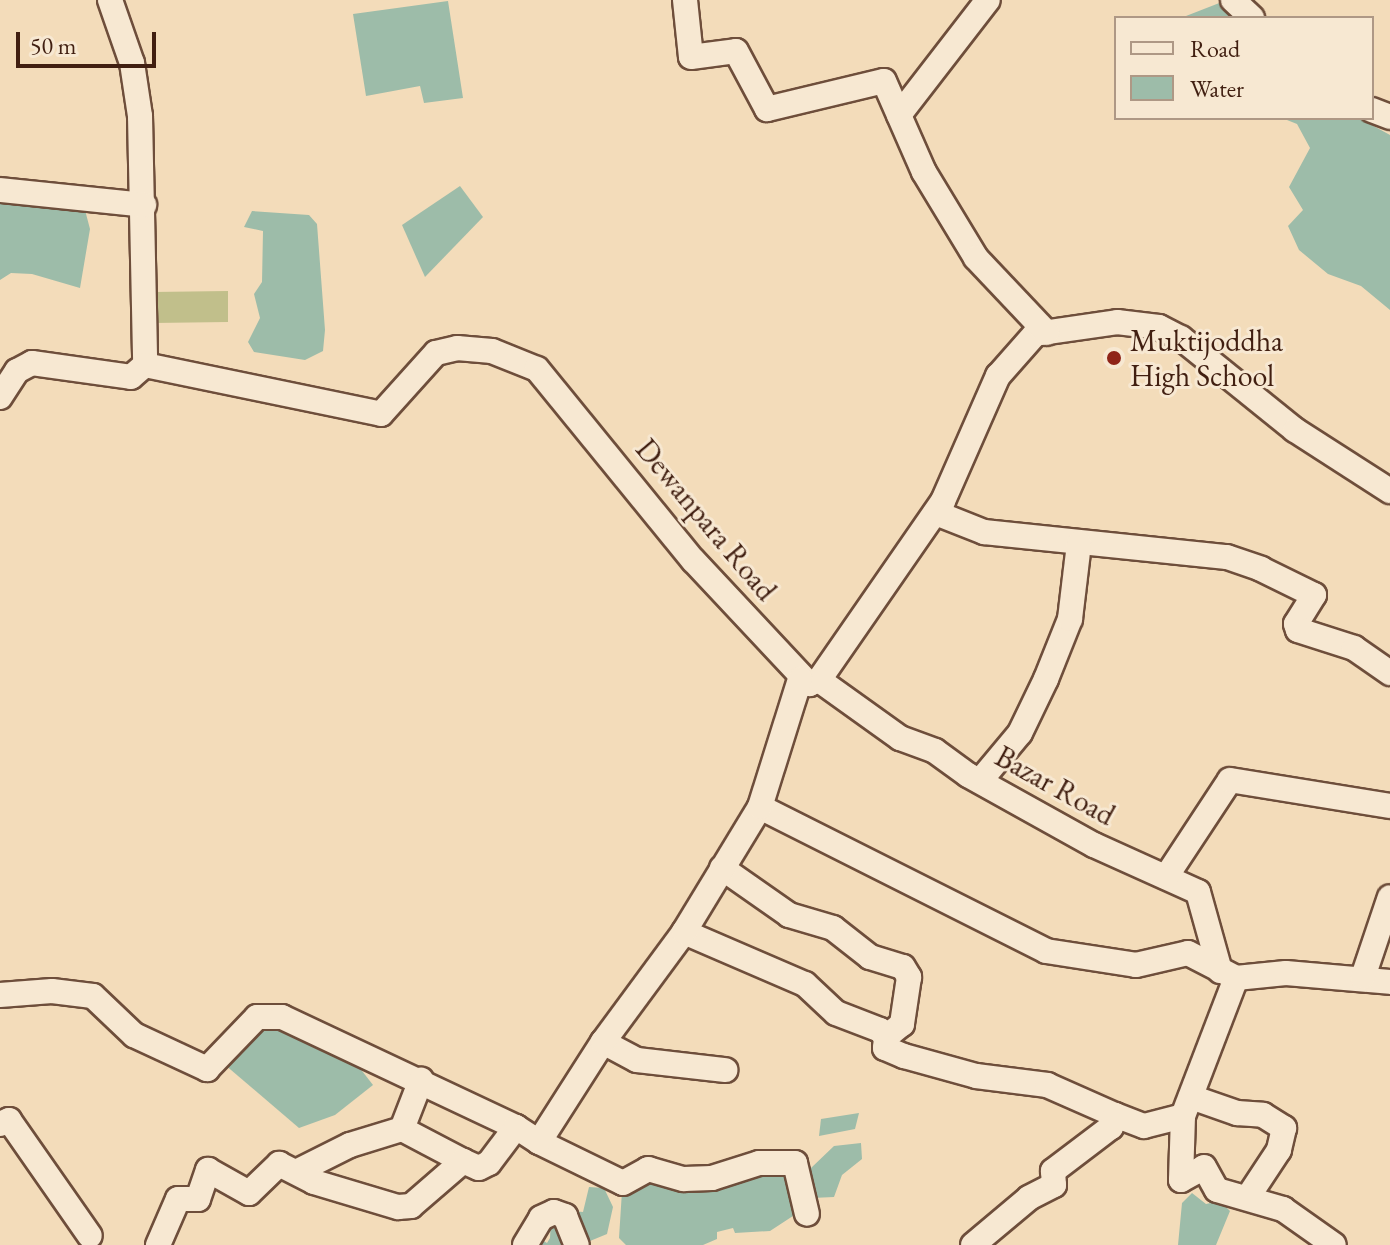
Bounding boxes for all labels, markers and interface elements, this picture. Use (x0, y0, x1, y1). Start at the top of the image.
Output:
scale bar (20, 16, 160, 66)
legend (1114, 16, 1374, 120)
text: 50 m (30, 30, 77, 61)
text: Road (1190, 33, 1240, 64)
text: Water (1190, 73, 1244, 104)
place label: Muktijoddha High School (1130, 323, 1283, 394)
marker: Muktijoddha High School (1105, 349, 1123, 367)
street label: Dewanpara Road (628, 432, 784, 608)
street label: Bazar Road (989, 738, 1121, 834)

